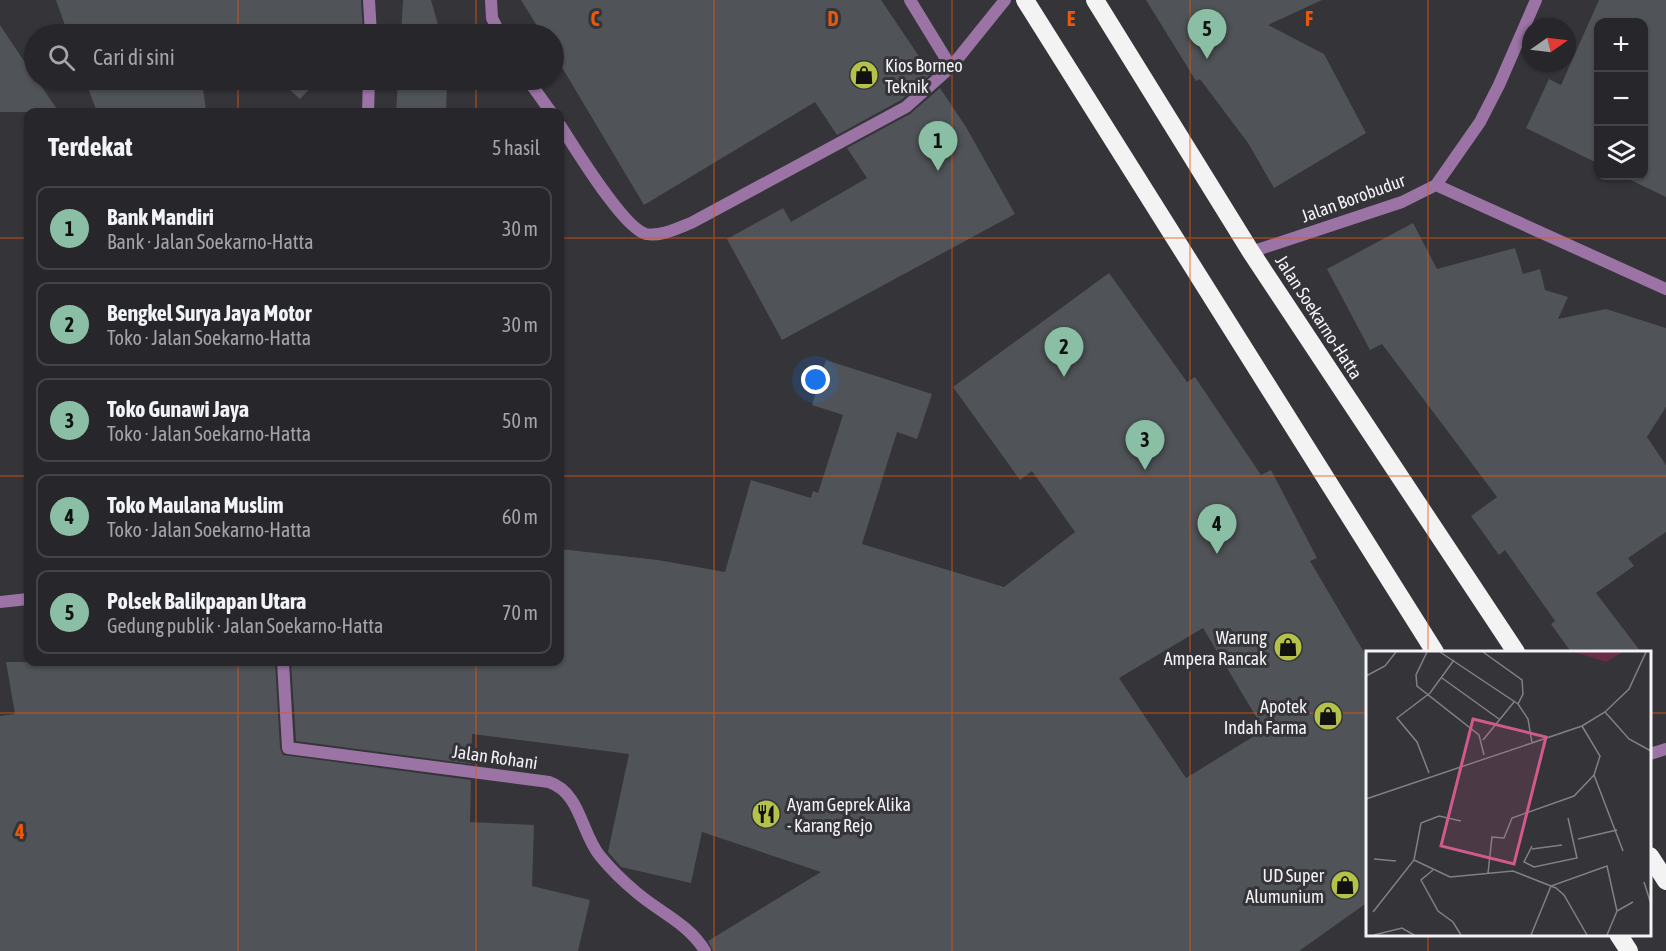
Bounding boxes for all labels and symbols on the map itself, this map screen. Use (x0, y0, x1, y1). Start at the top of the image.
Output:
text: C (591, 7, 600, 30)
text: D (827, 7, 839, 30)
text: E (1067, 7, 1076, 30)
text: F (1305, 7, 1313, 30)
pin: 5 (1188, 10, 1226, 59)
north arrow (1522, 18, 1576, 72)
place label: Kios Borneo Teknik (885, 55, 963, 97)
shop icon: Kios Borneo Teknik (848, 59, 880, 91)
pin: 1 (918, 122, 958, 171)
street label: Jalan Borobudur (1298, 169, 1408, 227)
street label: Jalan Soekarno-Hatta (1271, 251, 1367, 383)
pin: 2 (1044, 328, 1084, 377)
your location (801, 365, 830, 394)
pin: 3 (1126, 420, 1164, 470)
pin: 4 (1198, 504, 1236, 554)
place label: Warung Ampera Rancak (1164, 627, 1267, 669)
shop icon: Warung Ampera Rancak (1272, 631, 1304, 663)
inset map (1366, 651, 1651, 936)
place label: Apotek Indah Farma (1224, 696, 1307, 738)
shop icon: Apotek Indah Farma (1312, 700, 1344, 732)
street label: Jalan Rohani (451, 741, 539, 773)
place label: Ayam Geprek Alika - Karang Rejo (787, 794, 911, 836)
restaurant icon: Ayam Geprek Alika - Karang Rejo (750, 798, 782, 830)
text: 4 (14, 820, 25, 843)
place label: UD Super Alumunium (1246, 865, 1325, 907)
shop icon: UD Super Alumunium (1329, 869, 1361, 901)

